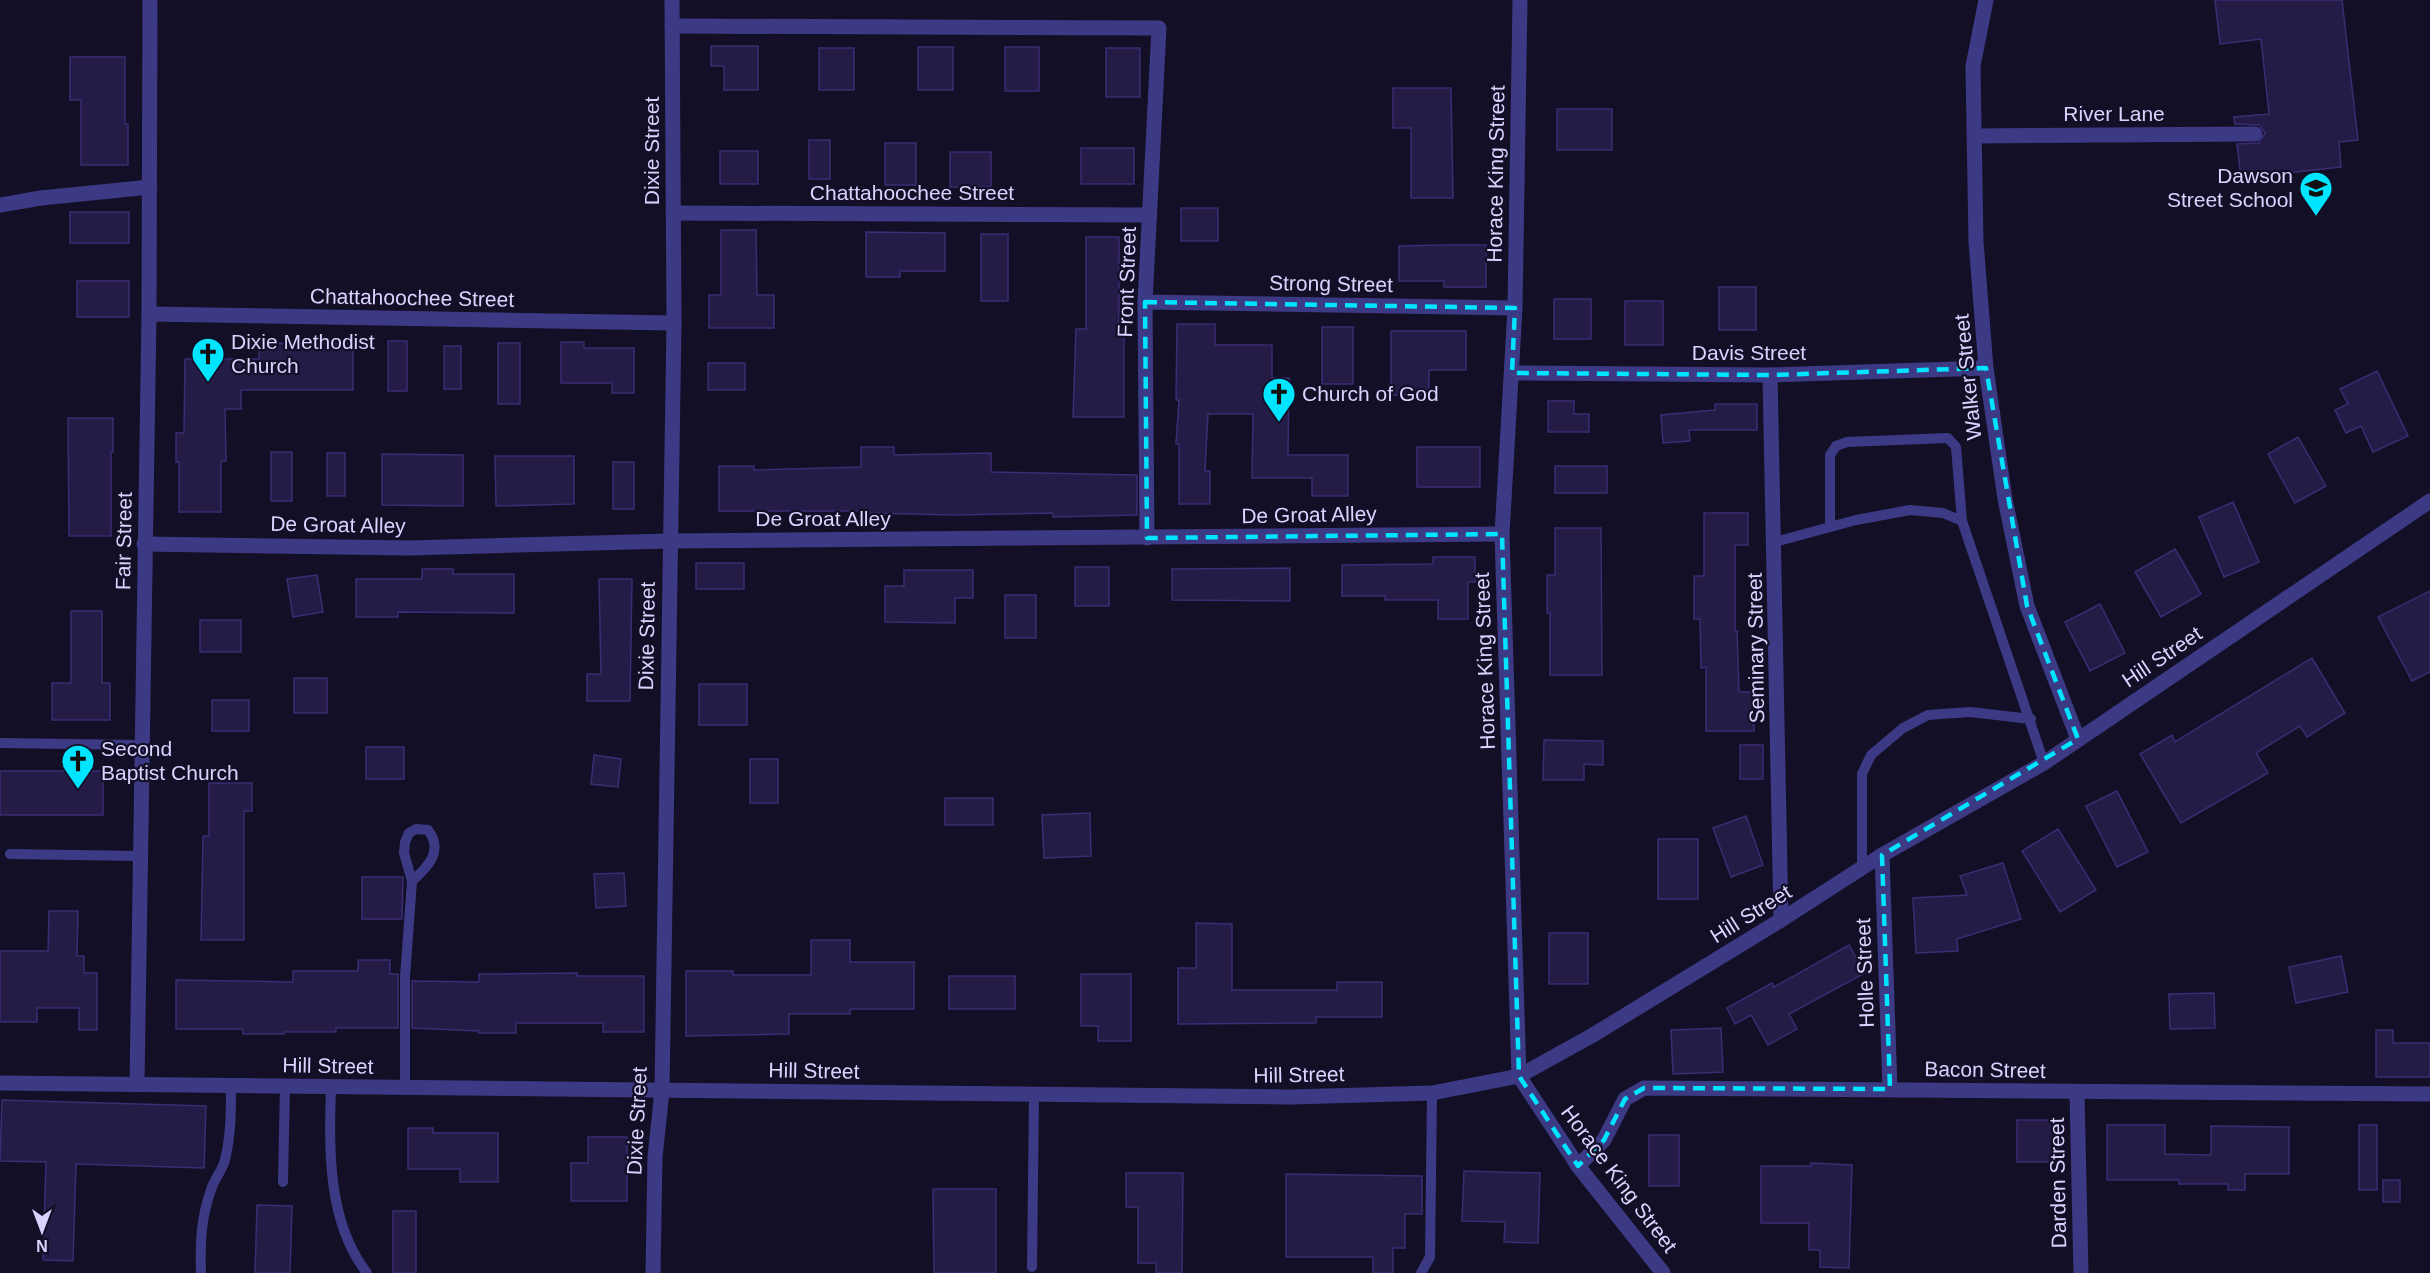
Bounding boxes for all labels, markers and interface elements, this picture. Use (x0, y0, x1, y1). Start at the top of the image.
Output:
street label: Horace King Street (1482, 85, 1509, 263)
street label: Dixie Street (640, 97, 663, 205)
street label: River Lane (2063, 102, 2165, 125)
place label: Dawson Street School (2167, 164, 2293, 211)
school or university icon: Dawson Street School (2298, 170, 2334, 217)
street label: Chattahoochee Street (810, 181, 1014, 204)
street label: Front Street (1113, 226, 1140, 338)
street label: Strong Street (1269, 271, 1393, 296)
street label: Chattahoochee Street (310, 284, 515, 311)
street label: Walker Street (1949, 313, 1986, 441)
place label: Dixie Methodist Church (231, 330, 375, 377)
church icon: Dixie Methodist Church (190, 336, 226, 383)
street label: Davis Street (1692, 341, 1806, 364)
church icon: Church of God (1261, 376, 1297, 423)
place label: Church of God (1302, 382, 1439, 405)
street label: Fair Street (111, 492, 136, 590)
street label: De Groat Alley (1241, 502, 1377, 527)
street label: De Groat Alley (755, 507, 891, 530)
street label: De Groat Alley (270, 512, 406, 537)
street label: Horace King Street (1470, 572, 1499, 750)
street label: Seminary Street (1743, 572, 1768, 723)
street label: Dixie Street (634, 581, 659, 690)
street label: Hill Street (2118, 622, 2206, 692)
place label: Second Baptist Church (101, 737, 239, 784)
church icon: Second Baptist Church (60, 743, 96, 790)
street label: Hill Street (1706, 880, 1796, 947)
street label: Holle Street (1851, 918, 1878, 1028)
street label: Hill Street (282, 1053, 374, 1078)
street label: Bacon Street (1924, 1057, 2046, 1082)
street label: Hill Street (768, 1058, 860, 1083)
street label: Hill Street (1253, 1062, 1345, 1087)
street label: Dixie Street (622, 1066, 651, 1176)
street label: Horace King Street (1557, 1101, 1682, 1257)
street label: Darden Street (2045, 1117, 2070, 1249)
north arrow (12, 1201, 72, 1261)
text: N (36, 1237, 48, 1254)

